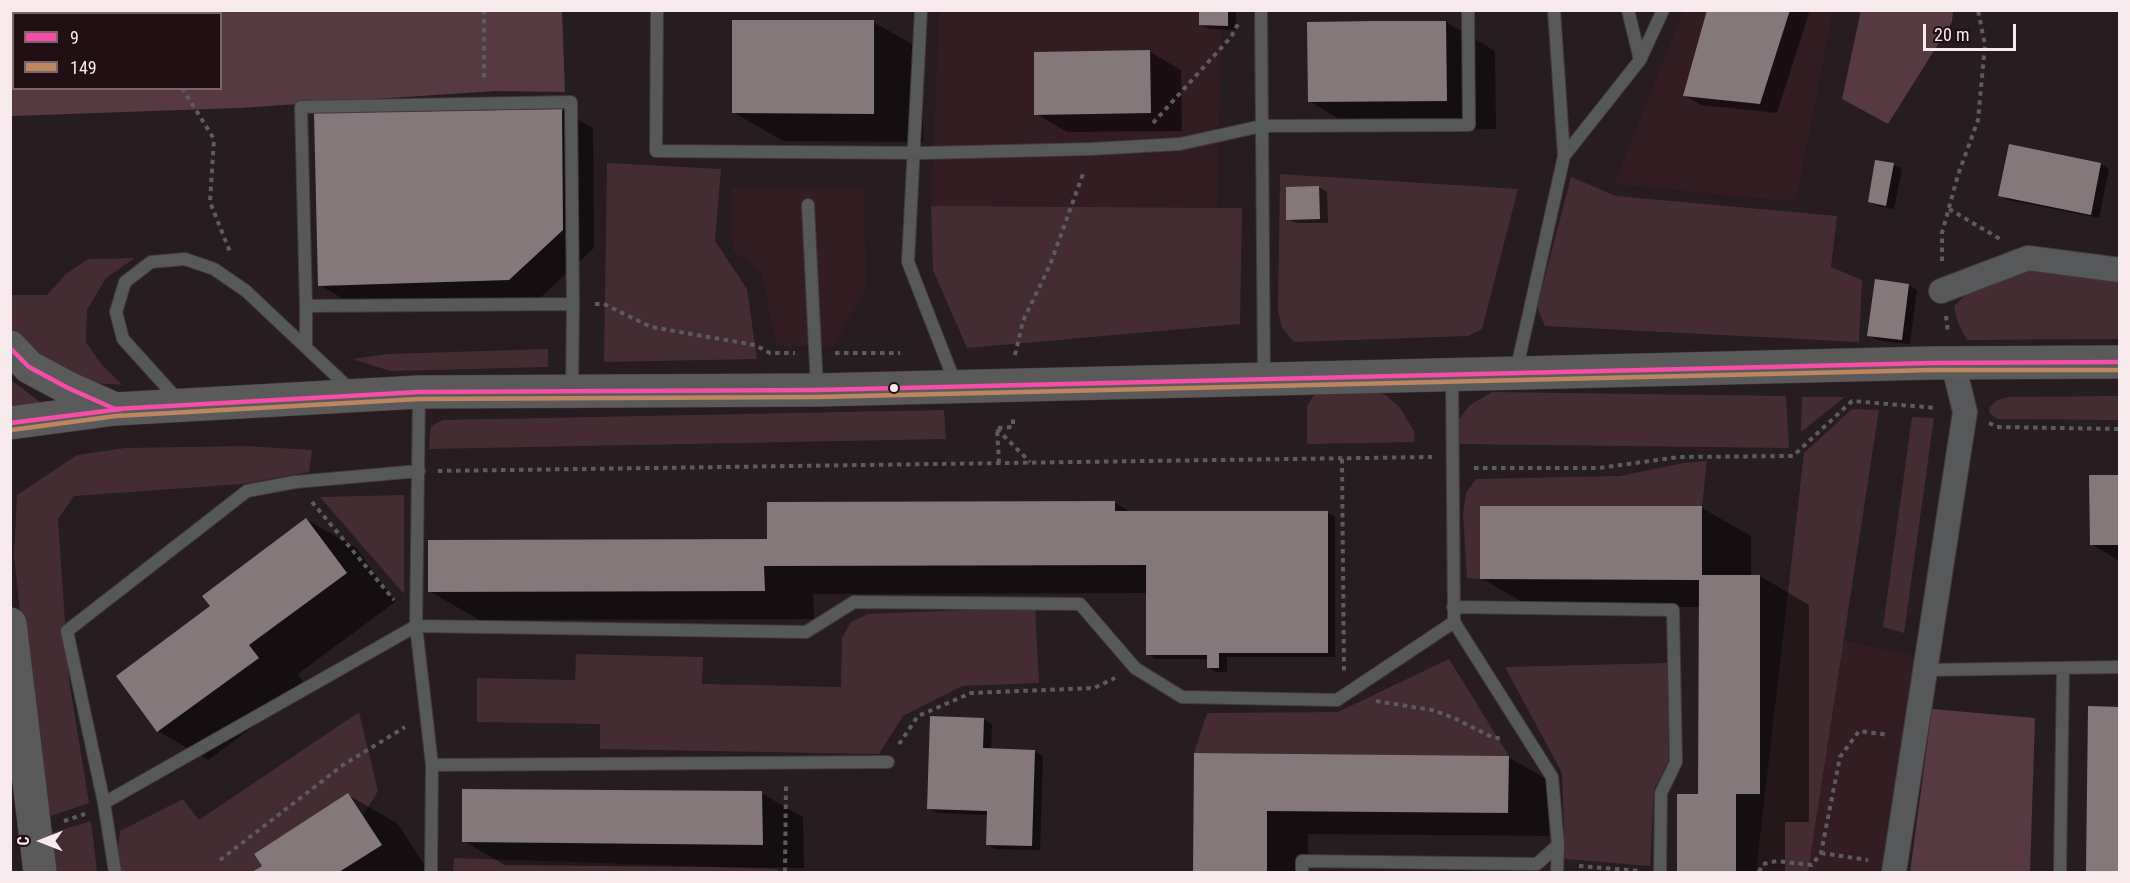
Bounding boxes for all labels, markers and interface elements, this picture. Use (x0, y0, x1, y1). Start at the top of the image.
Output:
legend (12, 12, 222, 90)
scale bar (1926, 12, 2019, 50)
text: 20 m (1934, 24, 1969, 45)
text: 9 (70, 27, 79, 48)
text: 149 (70, 57, 97, 78)
unlabelled marker (888, 382, 900, 394)
north arrow (12, 811, 72, 871)
text: С (14, 836, 33, 846)

